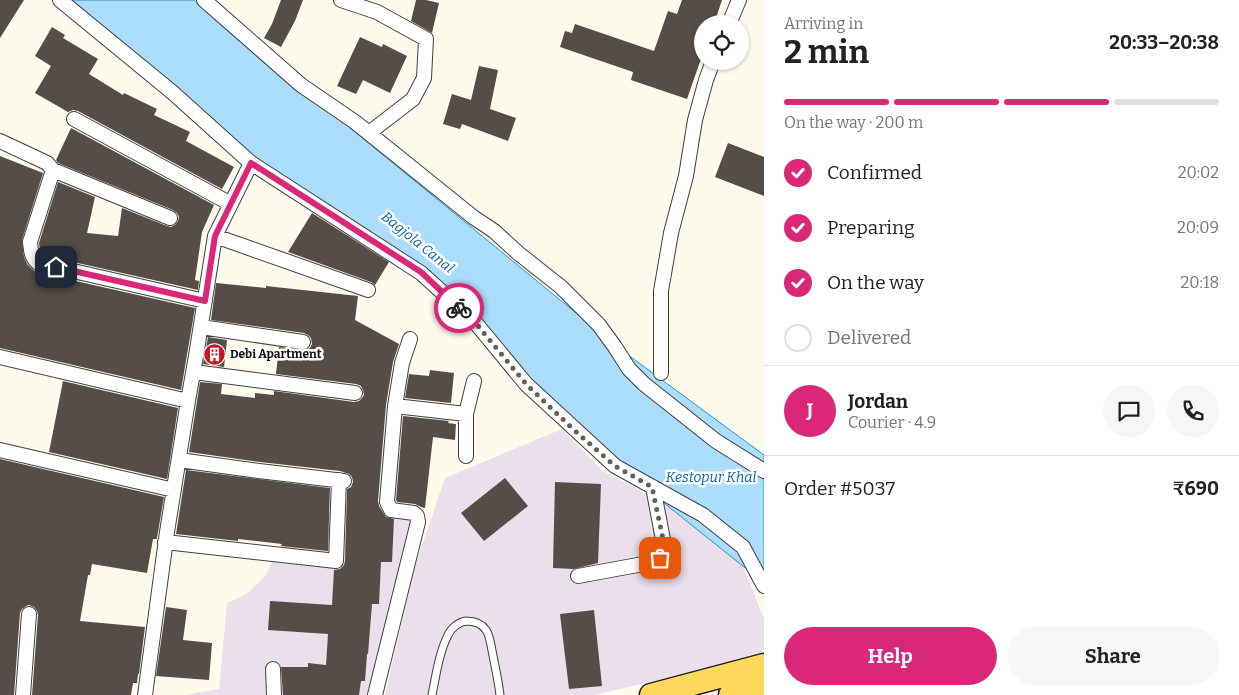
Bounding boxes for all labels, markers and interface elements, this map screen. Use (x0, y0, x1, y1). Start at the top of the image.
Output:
text: Arriving in (784, 14, 863, 33)
map controls (694, 15, 749, 70)
button: locate (694, 15, 749, 70)
text: 20:33–20:38 (1109, 31, 1219, 54)
text: 2 min (784, 33, 869, 71)
text: On the way · 200 m (784, 113, 923, 132)
icon: check (784, 159, 812, 187)
text: Confirmed (827, 161, 922, 184)
text: 20:02 (1178, 163, 1219, 182)
water label: Bagjola Canal (378, 208, 457, 277)
icon: check (784, 214, 812, 242)
text: Preparing (827, 216, 915, 239)
text: 20:09 (1177, 218, 1219, 237)
pin (35, 246, 77, 288)
icon: home (42, 253, 70, 281)
icon: check (784, 269, 812, 297)
text: On the way (827, 271, 924, 294)
text: 20:18 (1181, 273, 1219, 292)
courier (434, 283, 484, 333)
icon: bike (445, 294, 473, 322)
text: Delivered (827, 326, 911, 349)
building icon: Debi Apartment (202, 342, 226, 366)
place label: Debi Apartment (230, 347, 322, 361)
button: chat (1103, 385, 1155, 437)
button: phone (1167, 385, 1219, 437)
text: Jordan (848, 390, 908, 413)
text: J (807, 399, 813, 422)
text: Courier · 4.9 (848, 413, 936, 432)
water label: Kestopur Khal (666, 469, 756, 486)
text: Order #5037 (784, 477, 895, 500)
text: ₹690 (1173, 477, 1219, 500)
pin (639, 537, 681, 579)
icon: bag (646, 544, 674, 572)
button: Help (784, 627, 997, 685)
button: Share (1007, 627, 1219, 685)

